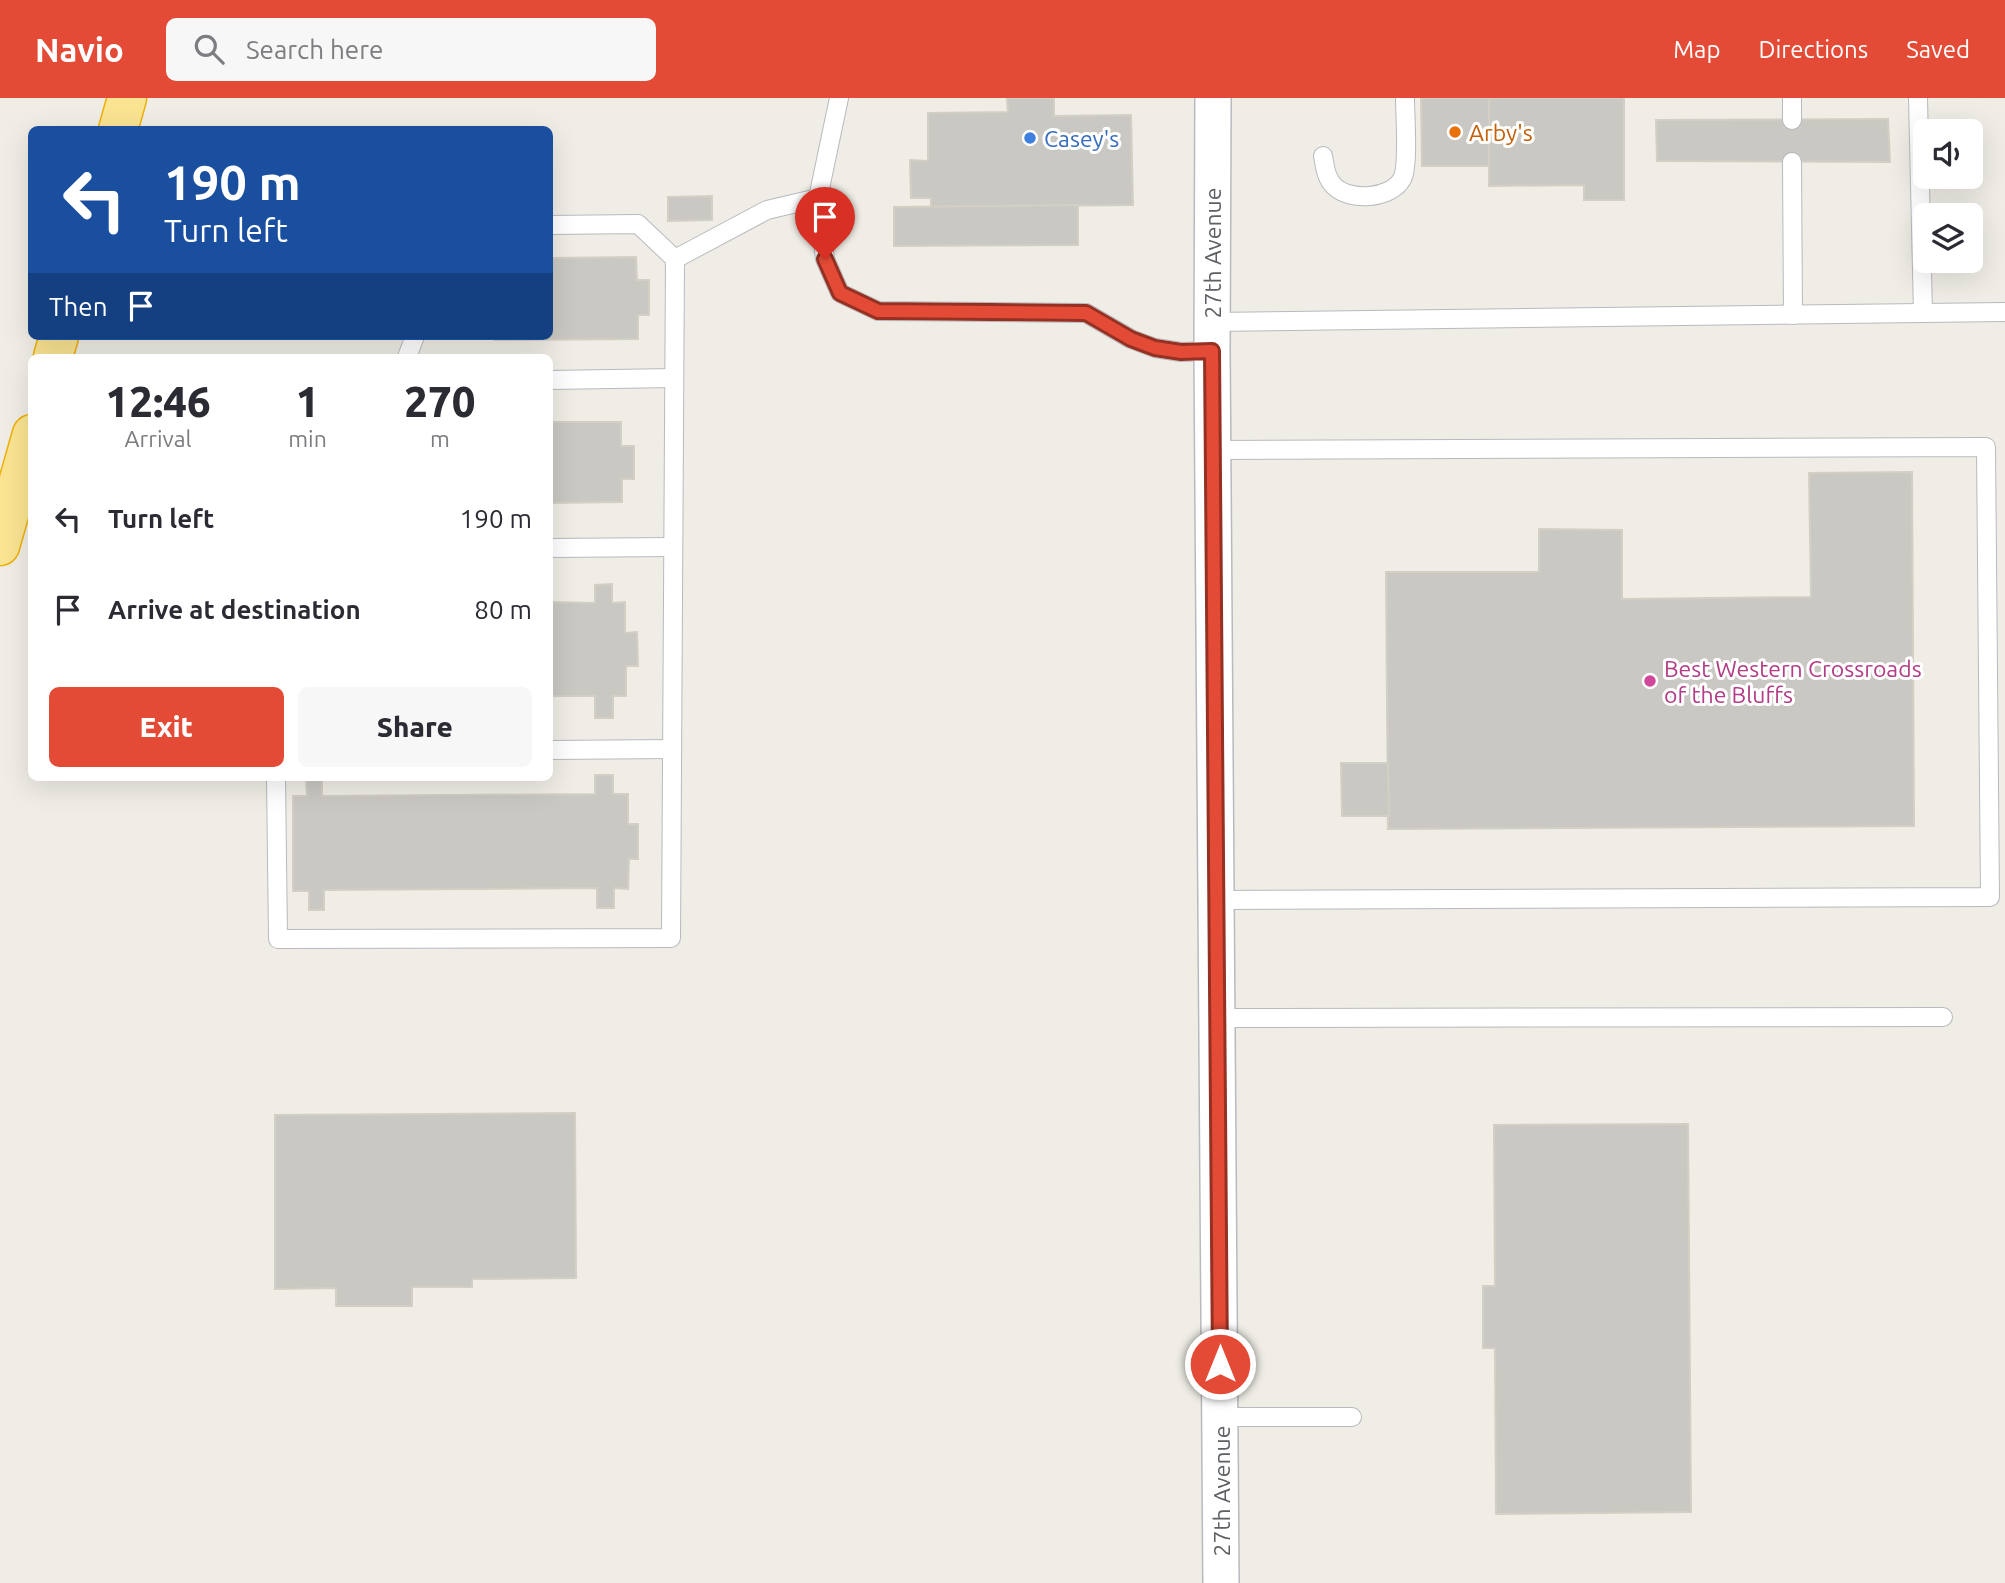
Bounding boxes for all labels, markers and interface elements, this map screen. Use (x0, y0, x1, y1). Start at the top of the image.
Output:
search box (166, 18, 656, 81)
icon: search (190, 30, 228, 68)
text: Navio (35, 31, 124, 68)
text: Search here (246, 35, 383, 64)
text: Map (1673, 36, 1720, 63)
text: Directions (1758, 36, 1868, 63)
text: Saved (1906, 36, 1970, 63)
map controls (1913, 119, 1983, 273)
button: sound (1913, 119, 1983, 189)
place label: Arby's (1469, 120, 1533, 145)
marker: Arby's (1447, 124, 1463, 140)
place label: Casey's (1044, 126, 1119, 151)
marker: Casey's (1022, 130, 1038, 146)
icon: left (49, 154, 140, 245)
text: 190 m (164, 154, 301, 209)
pin (795, 187, 855, 259)
street label: 27th Avenue (1200, 188, 1225, 318)
icon: arrive (806, 198, 844, 236)
button: layers (1913, 203, 1983, 273)
text: Turn left (164, 212, 288, 248)
icon: arrive (122, 287, 160, 325)
text: Then (49, 292, 108, 321)
text: 12:46 (106, 378, 211, 425)
text: 1 (296, 378, 319, 425)
text: 270 (404, 378, 475, 425)
text: Arrival (125, 426, 192, 451)
text: min (288, 426, 327, 451)
text: m (430, 426, 450, 451)
icon: left (49, 500, 87, 538)
text: Turn left (108, 504, 214, 533)
text: 190 m (460, 504, 532, 533)
icon: arrive (49, 591, 87, 629)
text: Arrive at destination (108, 595, 361, 624)
text: 80 m (474, 595, 532, 624)
place label: Best Western Crossroads of the Bluffs (1664, 656, 1922, 707)
marker: Best Western Crossroads of the Bluffs (1642, 673, 1658, 689)
button: Exit (49, 687, 284, 767)
button: Share (298, 687, 532, 767)
position arrow (1183, 1327, 1257, 1401)
street label: 27th Avenue (1209, 1426, 1234, 1556)

